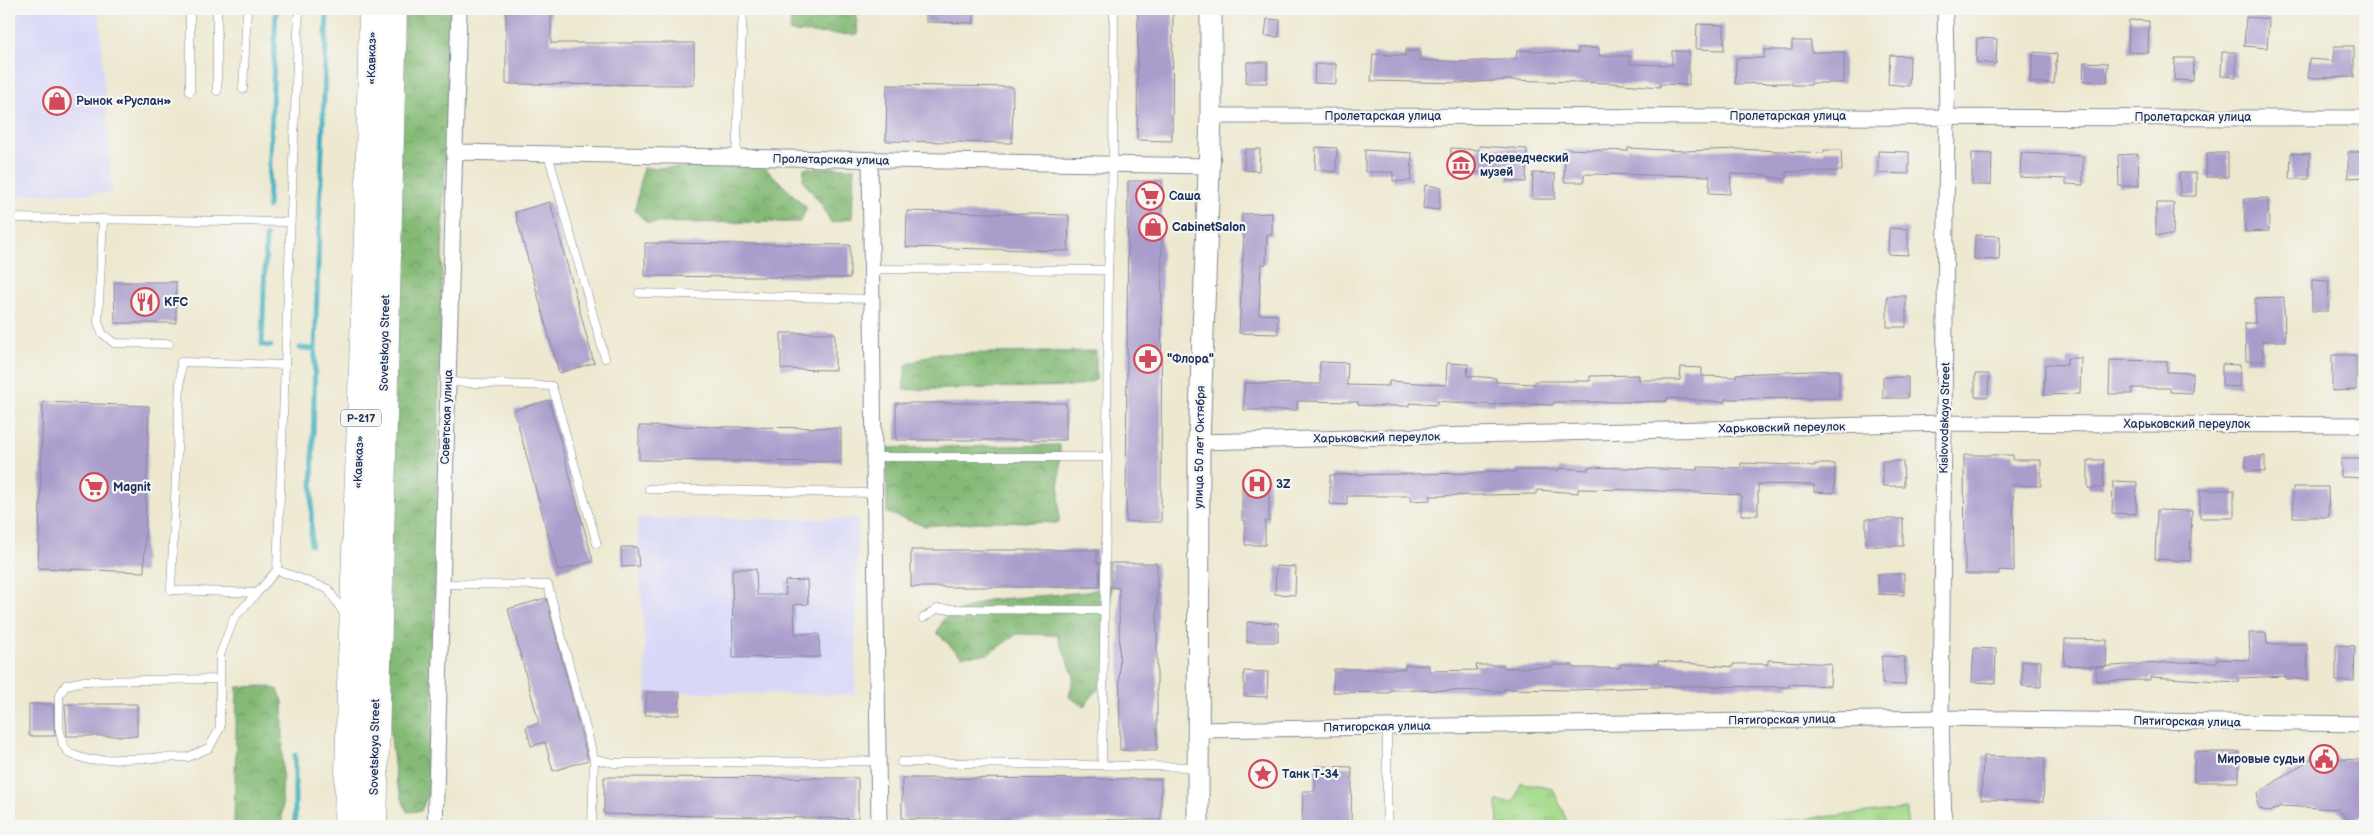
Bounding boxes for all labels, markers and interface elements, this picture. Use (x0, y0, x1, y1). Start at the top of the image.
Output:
street label: «Кавказ» (364, 31, 380, 85)
shop icon: Рынок «Руслан» (42, 86, 72, 116)
place label: Рынок «Руслан» (76, 94, 172, 109)
street label: Пролетарская улица (1325, 109, 1441, 124)
street label: Пролетарская улица (1730, 109, 1846, 124)
street label: Пролетарская улица (2135, 110, 2251, 125)
museum icon: Краеведческий музей (1446, 150, 1476, 180)
street label: Пролетарская улица (772, 151, 890, 169)
place label: Краеведческий музей (1480, 151, 1569, 180)
supermarket icon: Саша (1135, 181, 1165, 211)
place label: Саша (1169, 189, 1202, 204)
shop icon: CabinetSalon (1138, 212, 1168, 242)
place label: CabinetSalon (1172, 220, 1246, 235)
restaurant icon: KFC (130, 287, 160, 317)
street label: Sovetskaya Street (377, 294, 393, 391)
place label: KFC (164, 295, 188, 310)
pharmacy icon: "Флора" (1133, 344, 1163, 374)
place label: "Флора" (1167, 352, 1214, 367)
street label: Kislovodskaya Street (1937, 362, 1953, 474)
street label: Советская улица (438, 369, 456, 465)
street label: улица 50 лет Октября (1191, 385, 1209, 509)
road number: Р-217 (341, 409, 381, 426)
street label: Харьковский переулок (2124, 417, 2251, 432)
street label: Харьковский переулок (1718, 419, 1846, 437)
street label: Харьковский переулок (1313, 429, 1441, 447)
street label: «Кавказ» (351, 435, 367, 489)
hospital icon: 3Z (1242, 469, 1272, 499)
supermarket icon: Magnit (79, 472, 109, 502)
place label: 3Z (1276, 477, 1291, 492)
place label: Magnit (113, 480, 151, 495)
street label: Sovetskaya Street (367, 698, 383, 795)
street label: Пятигорская улица (1728, 712, 1836, 728)
street label: Пятигорская улица (2133, 714, 2241, 730)
street label: Пятигорская улица (1323, 719, 1431, 735)
public building icon: Мировые судьи (2309, 744, 2339, 774)
place label: Мировые судьи (2217, 752, 2305, 767)
place icon: Танк Т-34 (1248, 759, 1278, 789)
place label: Танк Т-34 (1282, 767, 1339, 782)

